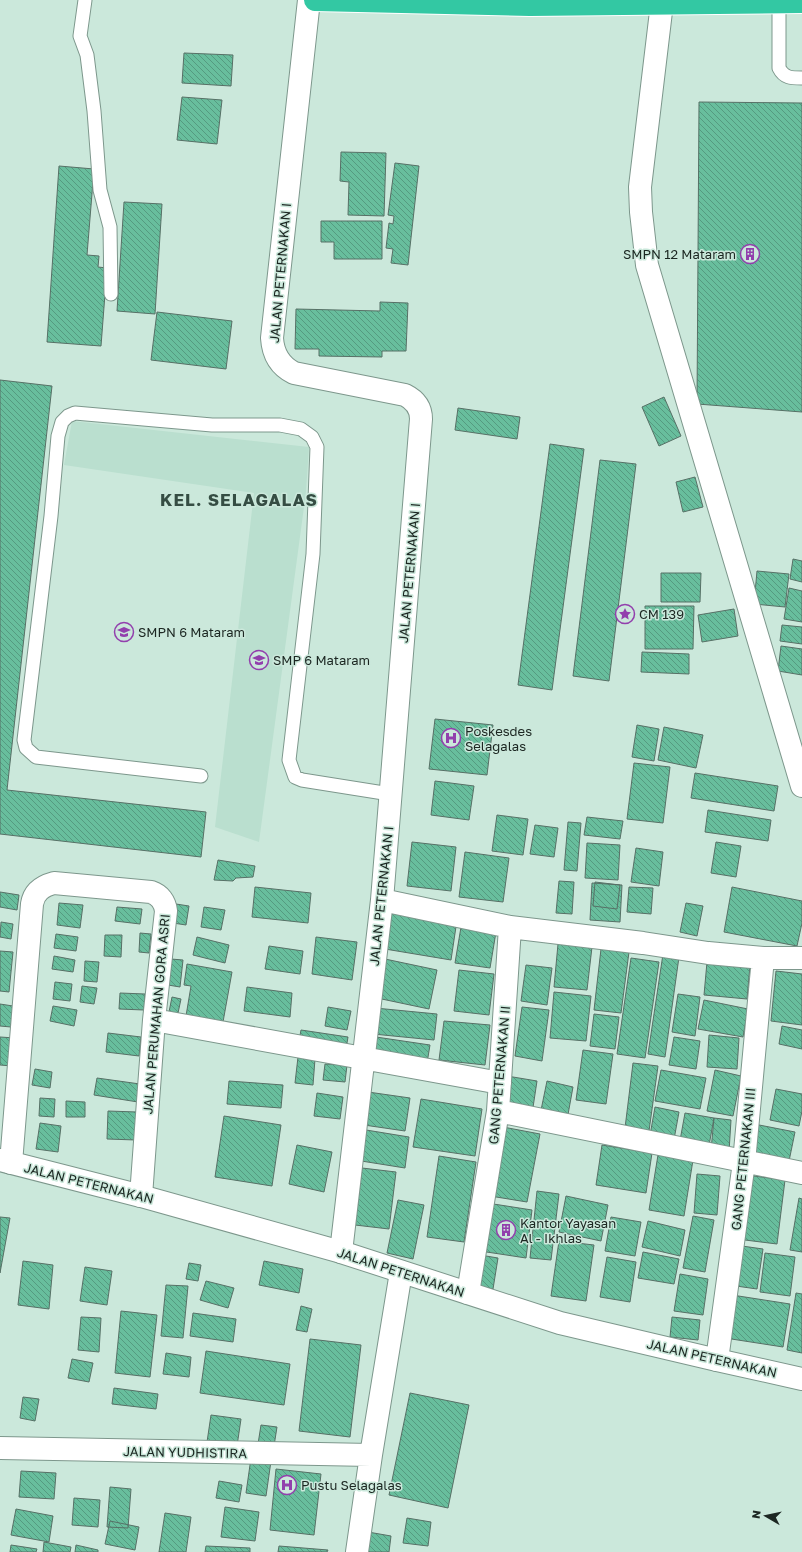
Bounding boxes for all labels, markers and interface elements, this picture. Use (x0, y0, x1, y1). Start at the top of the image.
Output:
street label: JALAN PETERNAKAN I (266, 202, 294, 344)
building icon: SMPN 12 Mataram (739, 243, 761, 265)
place label: SMPN 12 Mataram (623, 246, 736, 262)
district label: KEL. SELAGALAS (160, 489, 318, 510)
street label: JALAN PETERNAKAN I (395, 502, 423, 644)
place icon: CM 139 (614, 603, 636, 625)
place label: CM 139 (639, 606, 684, 622)
school or university icon: SMPN 6 Mataram (113, 621, 135, 643)
place label: SMPN 6 Mataram (138, 624, 245, 640)
school or university icon: SMP 6 Mataram (248, 649, 270, 671)
place label: SMP 6 Mataram (273, 652, 370, 668)
place label: Poskesdes Selagalas (465, 723, 532, 754)
hospital icon: Poskesdes Selagalas (440, 727, 462, 749)
street label: JALAN PETERNAKAN I (366, 825, 396, 967)
street label: JALAN PERUMAHAN GORA ASRI (139, 913, 173, 1115)
street label: GANG PETERNAKAN II (485, 1005, 513, 1145)
street label: GANG PETERNAKAN III (728, 1087, 758, 1231)
street label: JALAN PETERNAKAN (23, 1159, 155, 1207)
place label: Kantor Yayasan Al - Ikhlas (520, 1215, 616, 1246)
building icon: Kantor Yayasan Al - Ikhlas (495, 1219, 517, 1241)
street label: JALAN PETERNAKAN (335, 1244, 467, 1300)
street label: JALAN PETERNAKAN (645, 1335, 779, 1381)
street label: JALAN YUDHISTIRA (123, 1443, 247, 1461)
hospital icon: Pustu Selagalas (276, 1474, 298, 1496)
place label: Pustu Selagalas (301, 1477, 402, 1493)
north arrow (746, 1496, 786, 1536)
text: N (749, 1509, 763, 1520)

